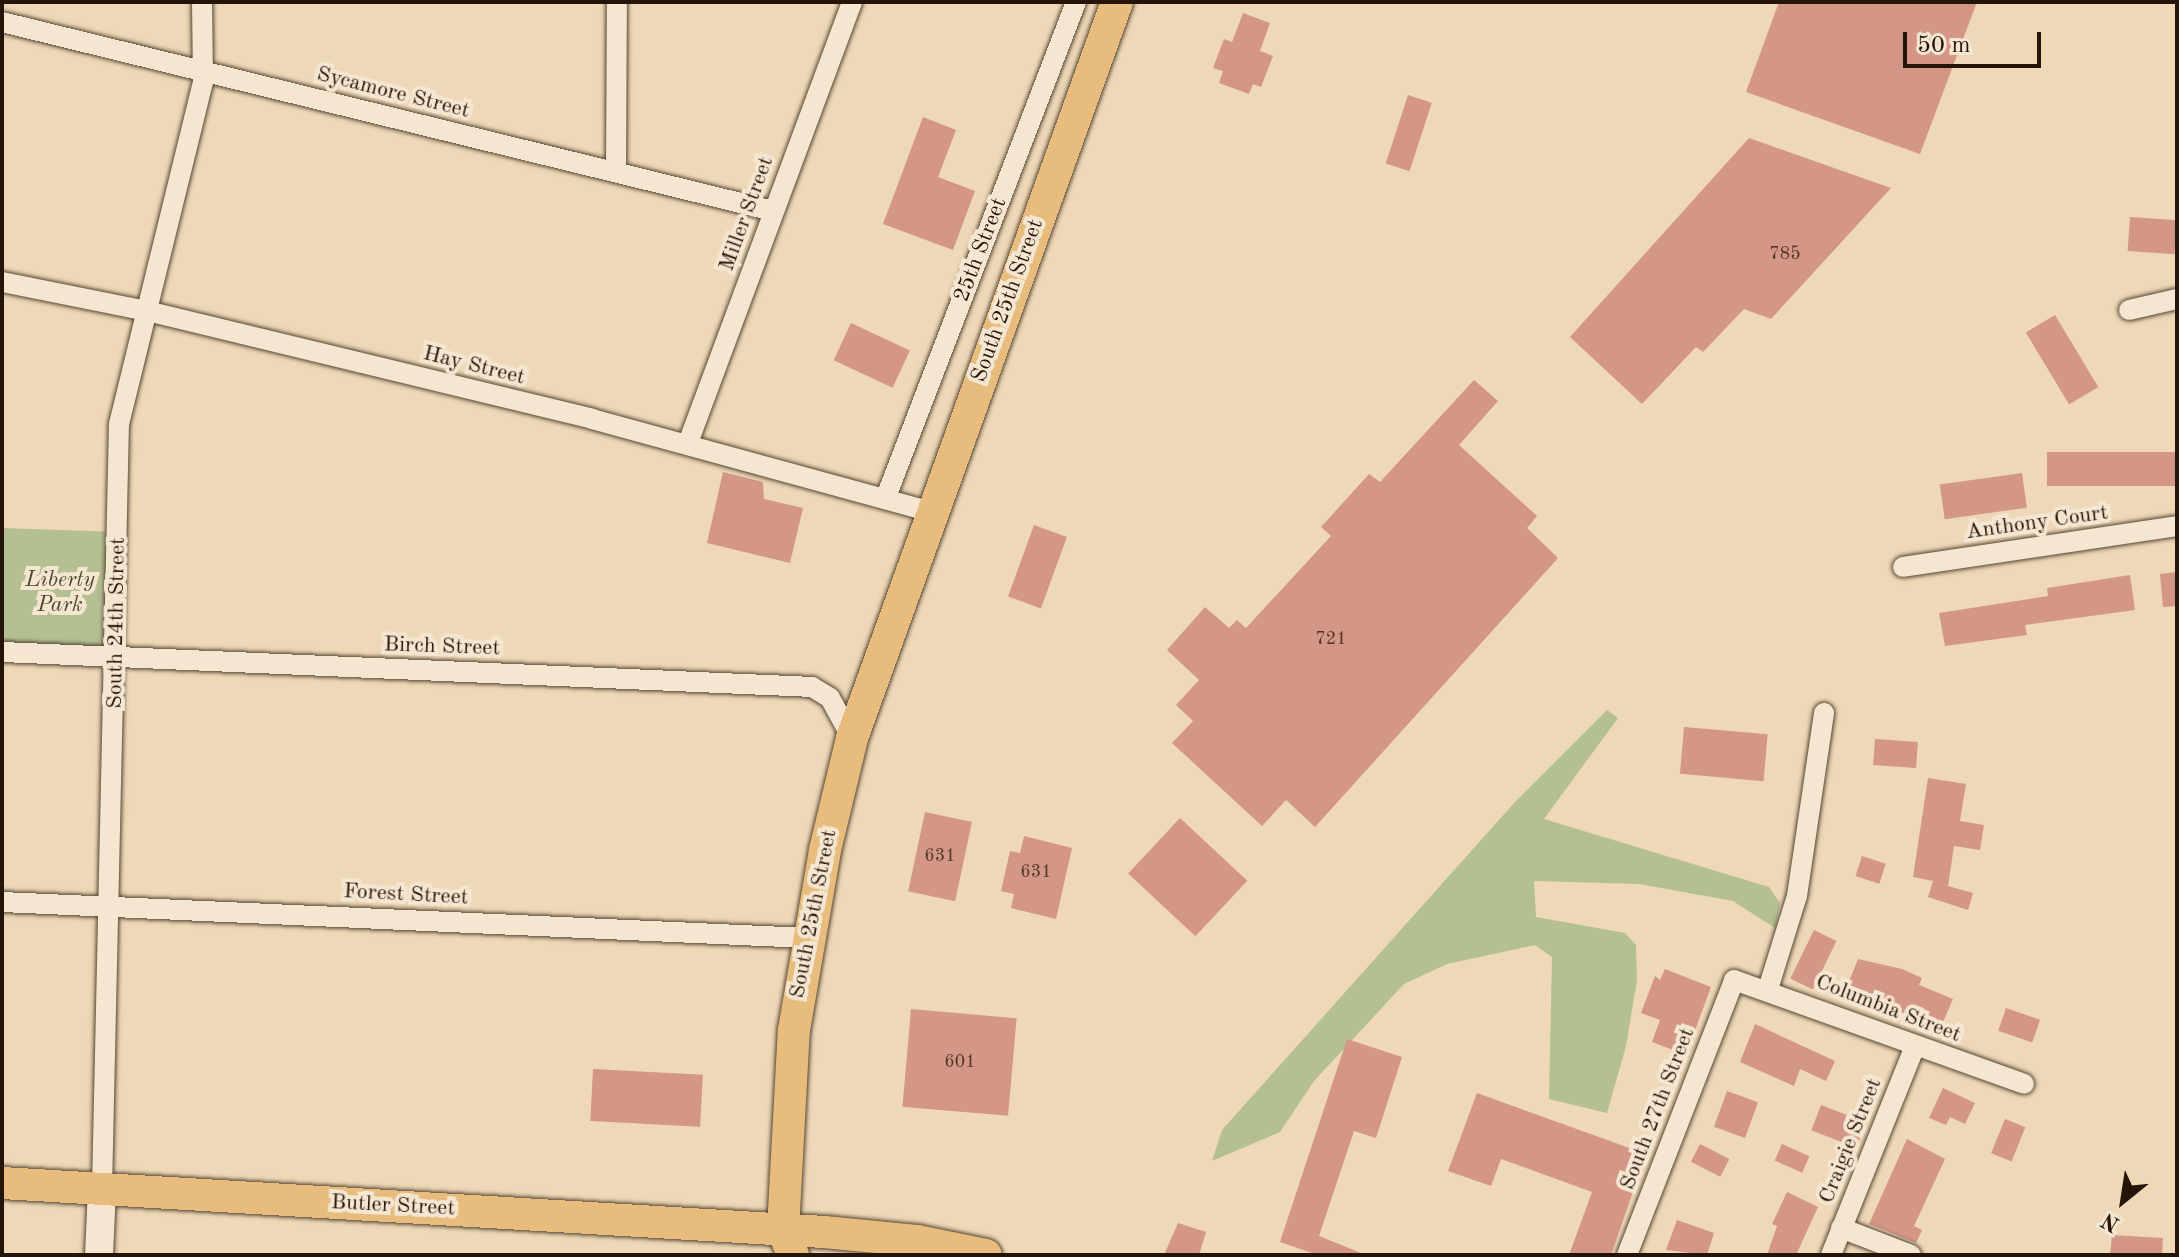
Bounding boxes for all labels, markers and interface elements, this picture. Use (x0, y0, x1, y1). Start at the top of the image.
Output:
scale bar (1907, 16, 2045, 66)
text: 50 m (1917, 34, 1971, 58)
street label: Sycamore Street (314, 61, 472, 125)
street label: Miller Street (714, 153, 780, 275)
street label: 25th Street (949, 194, 1013, 306)
street label: South 25th Street (966, 216, 1050, 386)
house number: 785 (1769, 243, 1801, 265)
street label: Hay Street (420, 341, 528, 391)
street label: Anthony Court (1964, 500, 2110, 546)
street label: South 24th Street (102, 537, 132, 709)
park label: Liberty Park (25, 567, 95, 618)
house number: 721 (1315, 628, 1347, 650)
street label: Birch Street (383, 632, 501, 662)
street label: South 25th Street (785, 827, 843, 1001)
house number: 631 (924, 845, 956, 867)
house number: 631 (1020, 861, 1052, 883)
street label: Forest Street (343, 879, 469, 911)
street label: Columbia Street (1812, 969, 1964, 1049)
street label: South 27th Street (1615, 1024, 1701, 1194)
house number: 601 (944, 1051, 976, 1073)
street label: Craigie Street (1814, 1074, 1888, 1208)
north arrow (2083, 1161, 2163, 1241)
street label: Butler Street (330, 1190, 456, 1222)
text: N (2098, 1208, 2124, 1236)

